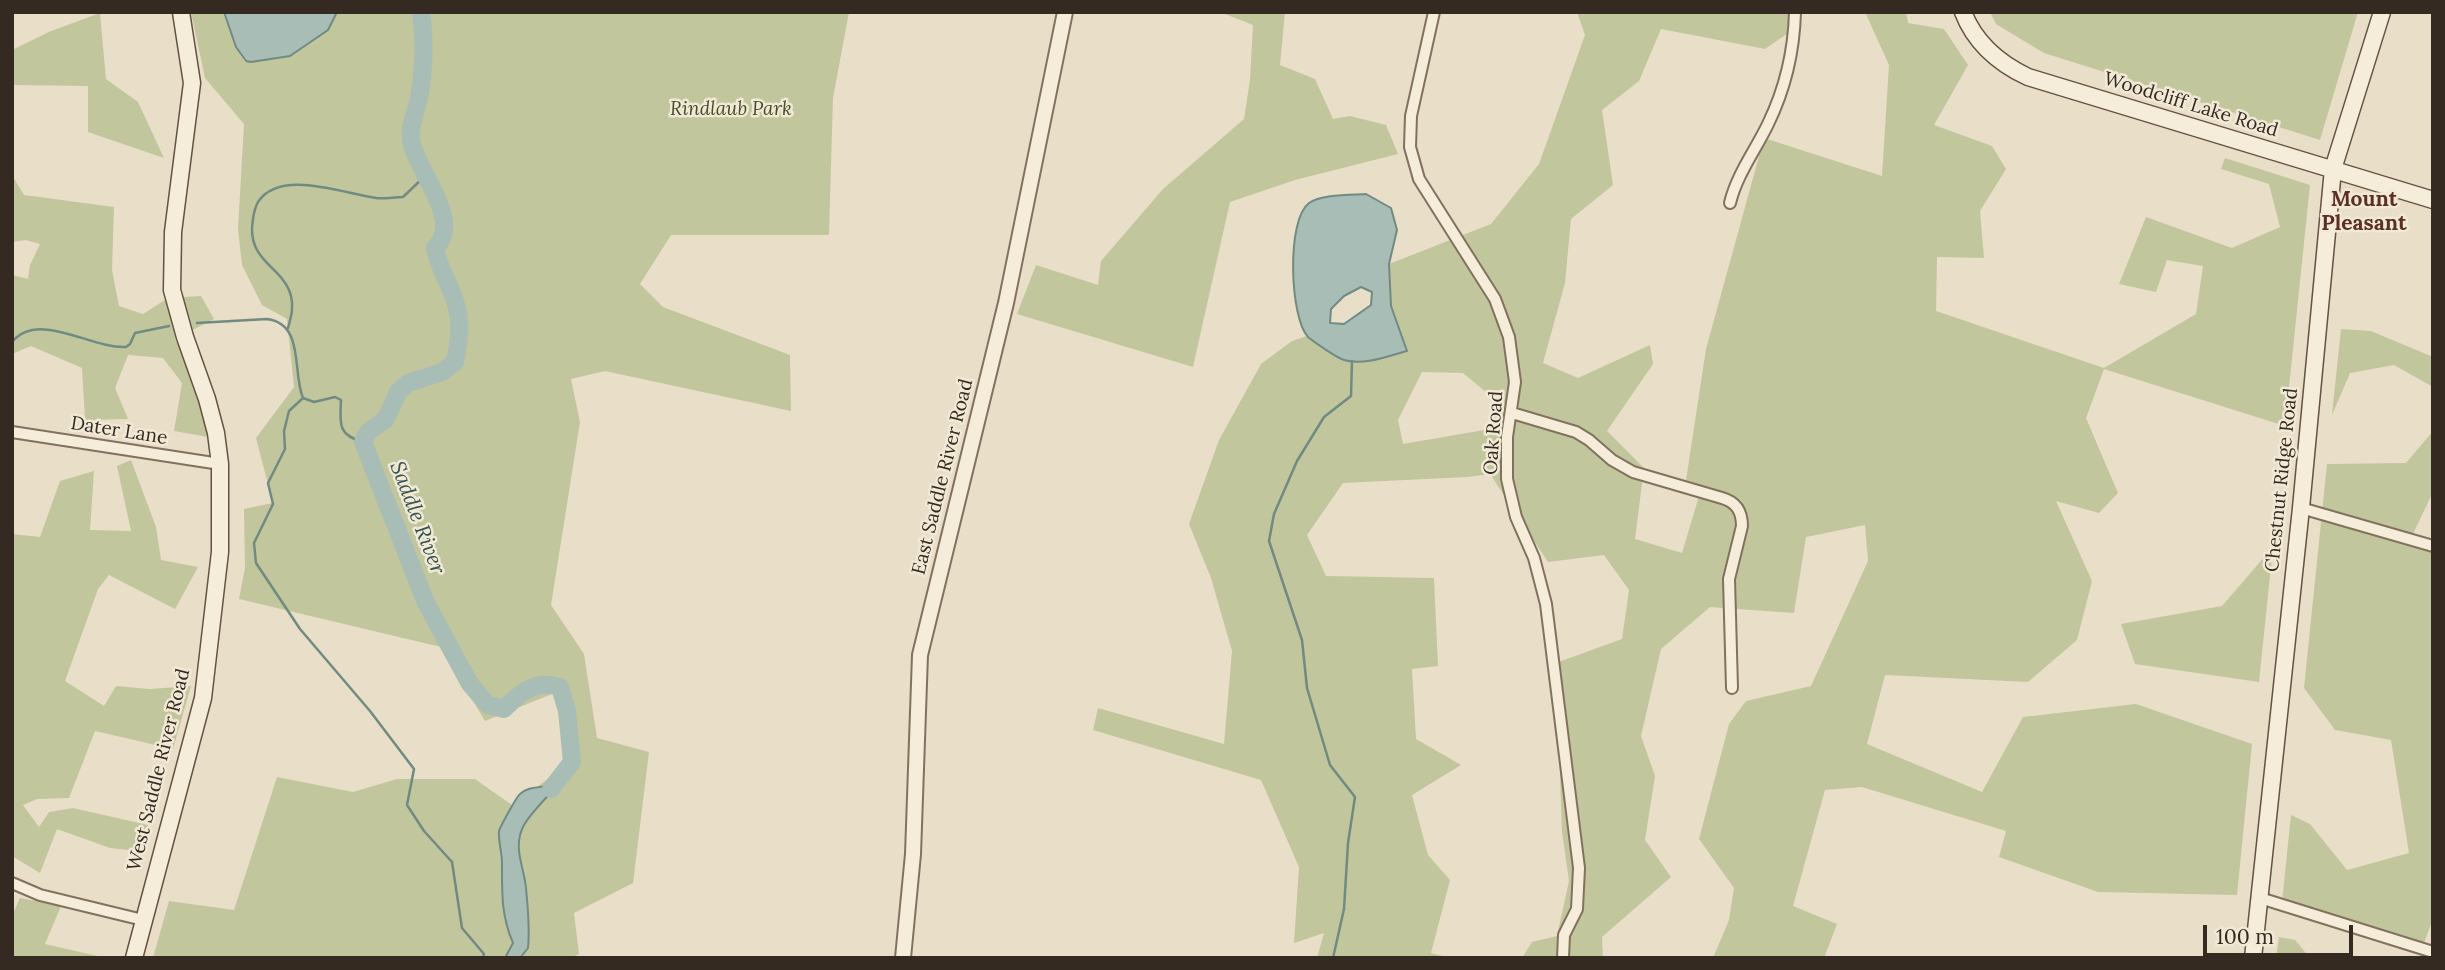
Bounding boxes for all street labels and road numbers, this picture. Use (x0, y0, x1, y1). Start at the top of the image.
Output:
street label: Woodcliff Lake Road (2101, 68, 2281, 142)
street label: East Saddle River Road (908, 377, 978, 577)
street label: Chestnut Ridge Road (2261, 387, 2303, 573)
street label: Oak Road (1480, 390, 1508, 476)
street label: Dater Lane (69, 412, 169, 450)
street label: West Saddle River Road (123, 666, 195, 874)

